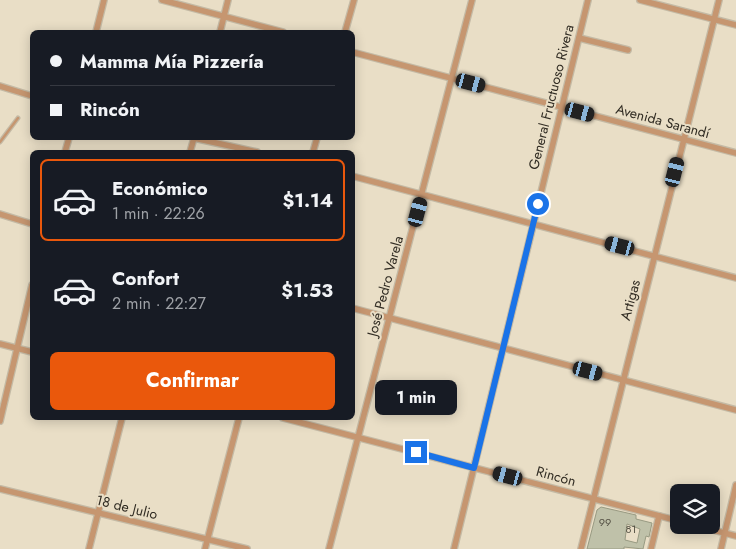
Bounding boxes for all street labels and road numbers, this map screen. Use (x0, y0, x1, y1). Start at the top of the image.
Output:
street label: General Fructuoso Rivera (523, 22, 579, 172)
street label: Avenida Sarandí (614, 99, 714, 144)
street label: José Pedro Varela (361, 234, 408, 340)
street label: Artigas (615, 277, 645, 323)
street label: Rincón (534, 461, 578, 491)
street label: 18 de Julio (94, 490, 160, 524)

